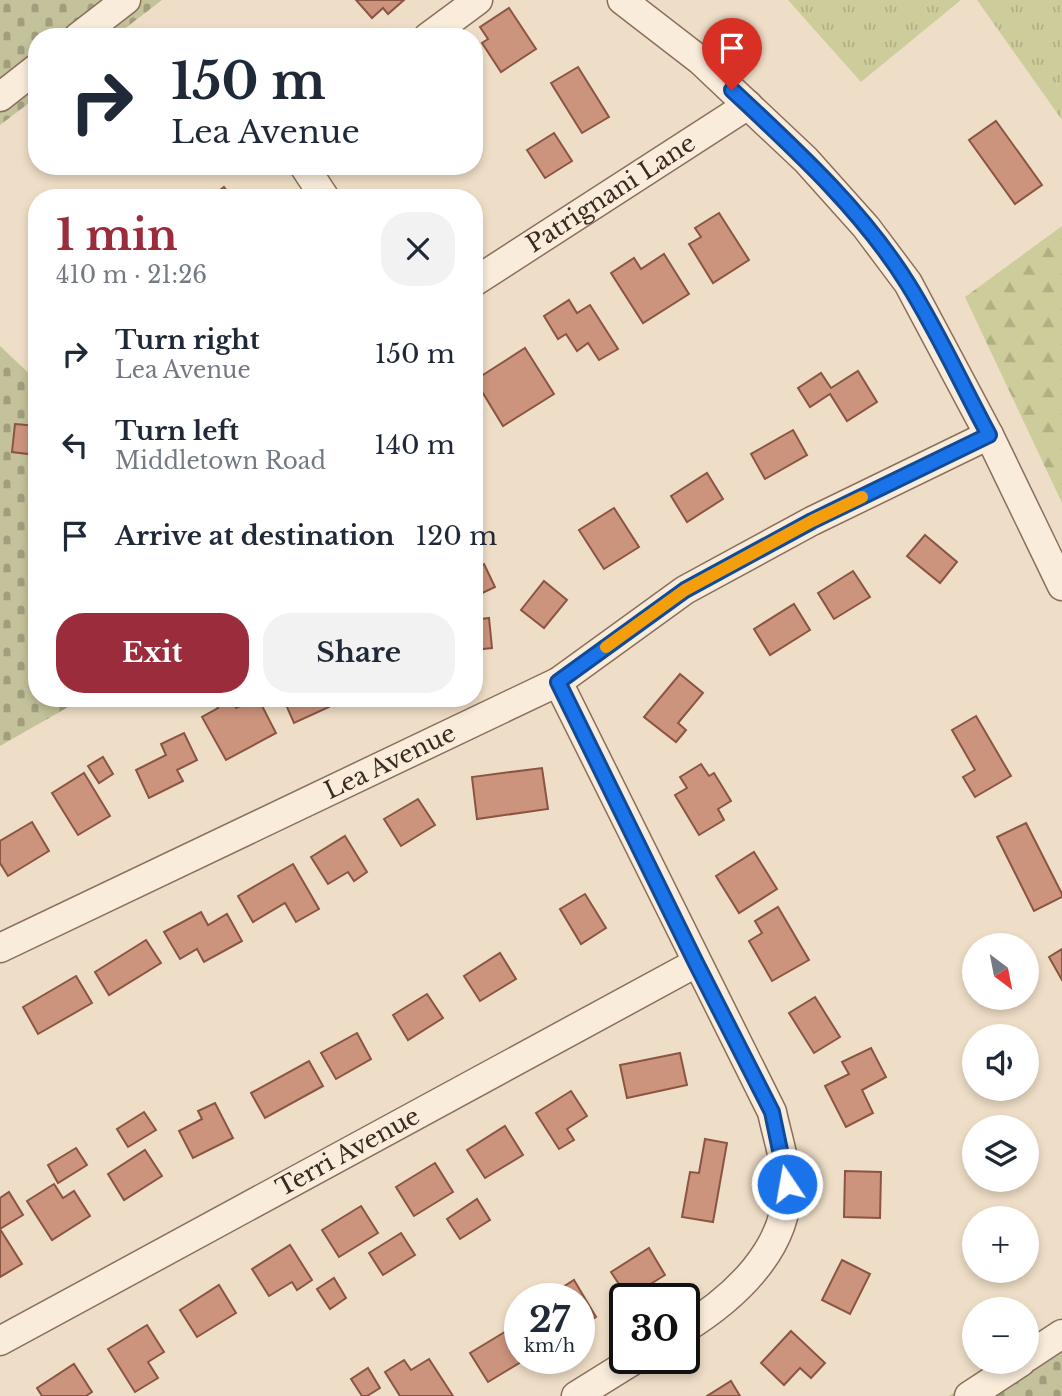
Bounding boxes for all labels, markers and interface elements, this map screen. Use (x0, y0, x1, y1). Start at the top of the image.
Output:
pin (702, 18, 762, 90)
icon: arrive (713, 29, 751, 67)
text: 150 m (171, 51, 326, 112)
icon: right (56, 56, 147, 147)
text: Lea Avenue (171, 112, 360, 152)
street label: Patrignani Lane (521, 128, 700, 258)
text: 1 min (56, 209, 178, 261)
button: close (381, 212, 455, 286)
text: 410 m · 21:26 (56, 261, 207, 289)
text: Turn right (115, 324, 260, 356)
icon: right (56, 335, 94, 373)
text: 150 m (375, 338, 455, 370)
text: Lea Avenue (115, 356, 251, 384)
text: Turn left (115, 415, 239, 447)
icon: left (56, 426, 94, 464)
text: 140 m (374, 429, 455, 461)
text: Middletown Road (115, 447, 326, 475)
icon: arrive (56, 517, 94, 555)
text: Arrive at destination (115, 520, 395, 552)
text: 120 m (416, 520, 497, 552)
button: Exit (56, 613, 249, 693)
button: Share (263, 613, 455, 693)
street label: Lea Avenue (320, 718, 460, 805)
north arrow (962, 933, 1040, 1010)
map controls (962, 933, 1039, 1374)
button: sound (962, 1024, 1039, 1101)
street label: Terri Avenue (271, 1101, 425, 1202)
button: layers (962, 1115, 1039, 1192)
position arrow (750, 1147, 824, 1221)
button: + (962, 1206, 1039, 1283)
speed limit sign: 30 (609, 1283, 700, 1374)
button: − (962, 1297, 1039, 1374)
text: 27 (529, 1298, 570, 1341)
text: km/h (524, 1335, 575, 1357)

